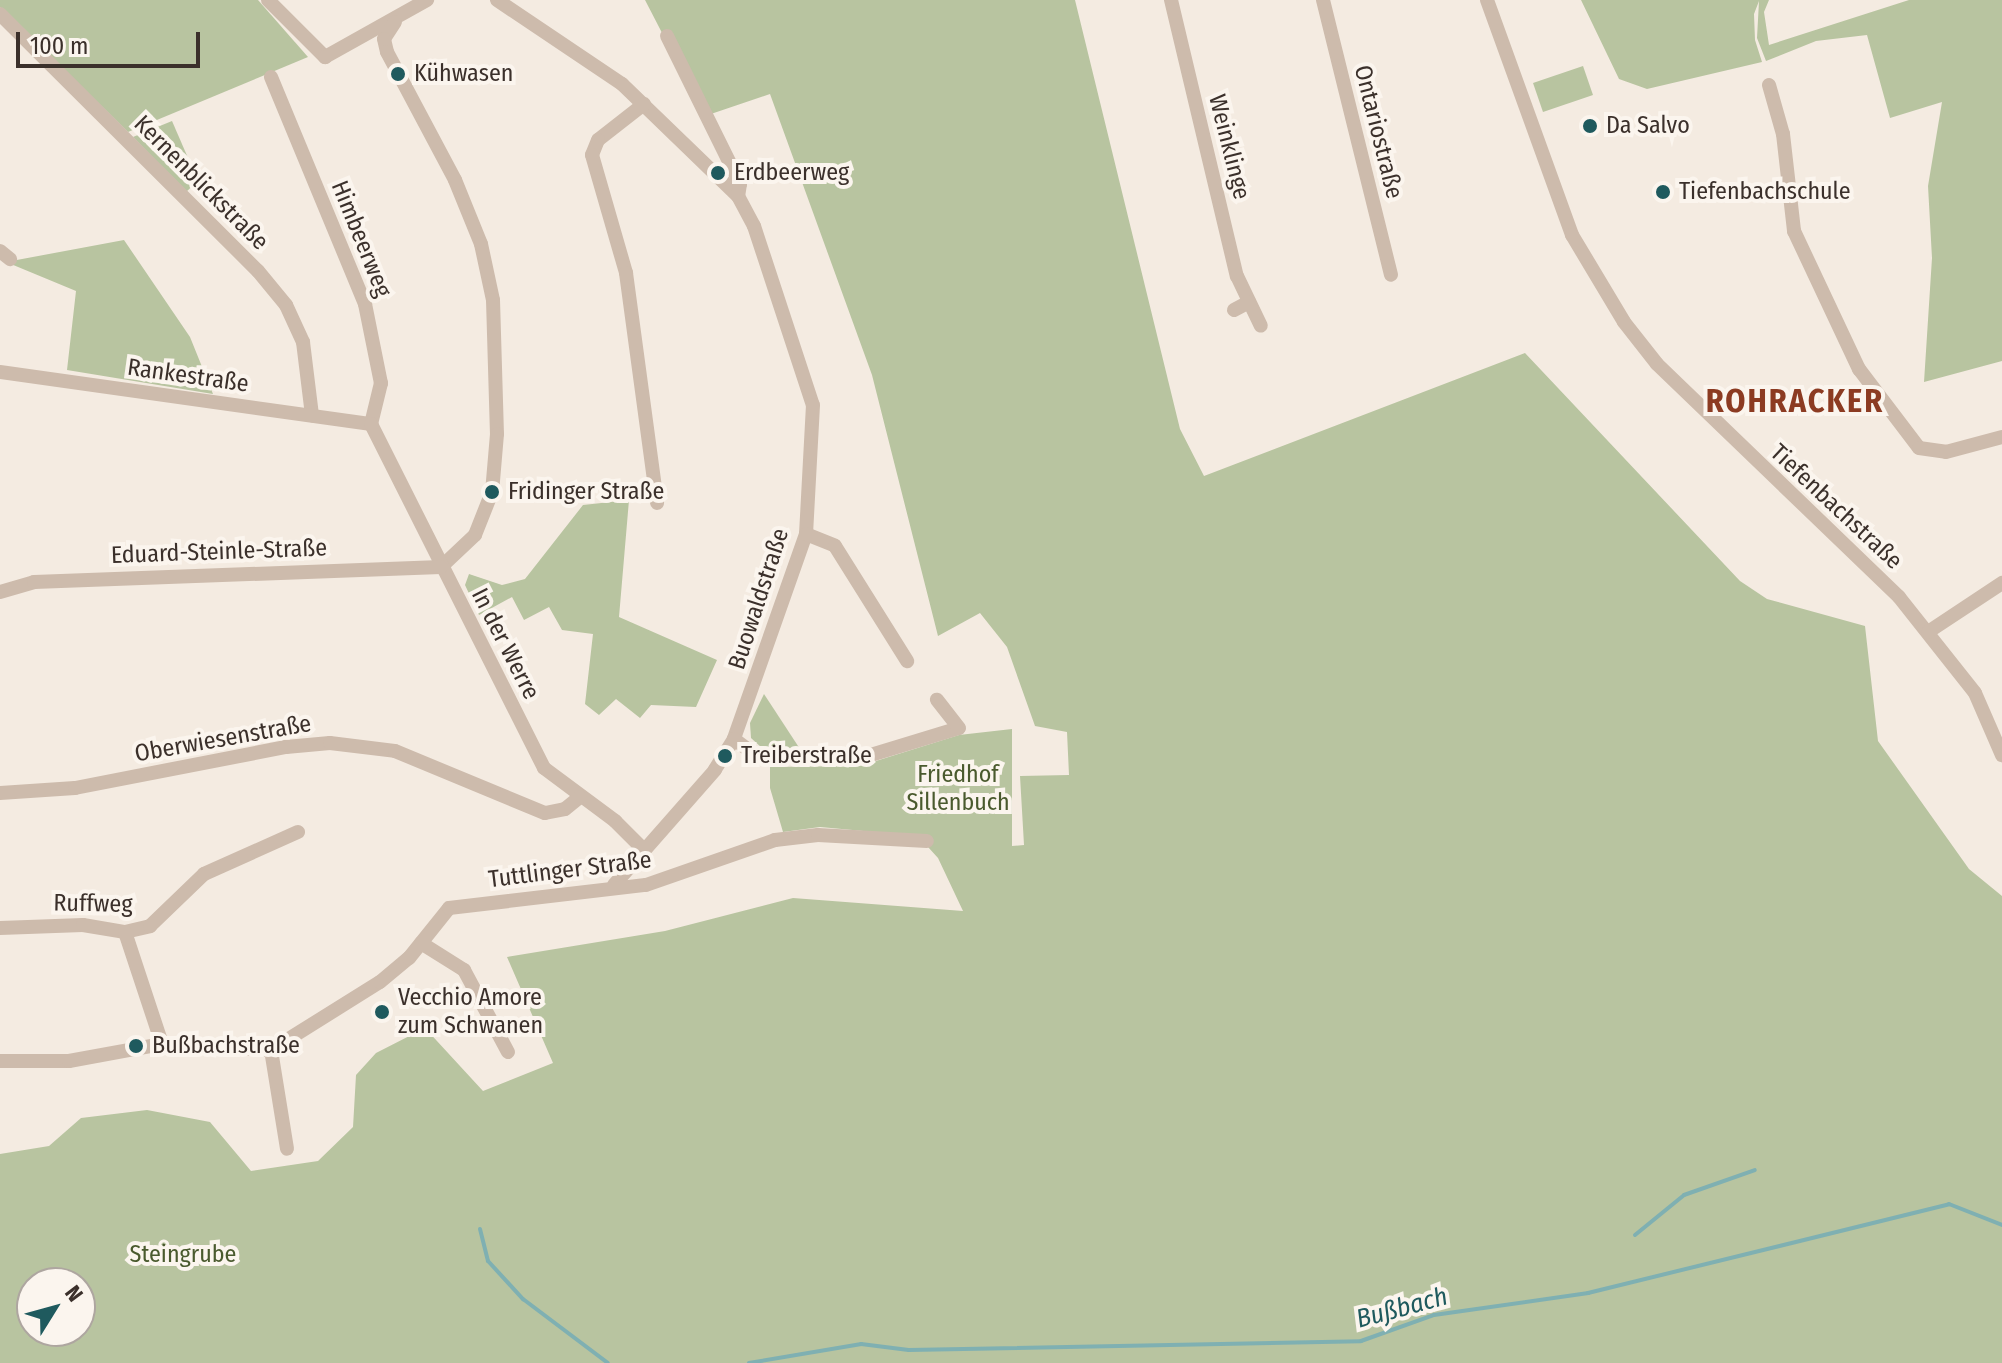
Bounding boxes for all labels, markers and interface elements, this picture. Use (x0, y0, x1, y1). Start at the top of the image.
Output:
scale bar (20, 16, 204, 66)
text: 100 m (30, 32, 88, 60)
place label: Kühwasen (414, 60, 513, 88)
street label: Ontariostraße (1348, 62, 1408, 202)
marker: Kühwasen (389, 65, 407, 83)
street label: Weinklinge (1202, 91, 1256, 203)
street label: Kernenblickstraße (128, 110, 274, 256)
place label: Da Salvo (1606, 112, 1690, 140)
marker: Da Salvo (1581, 117, 1599, 135)
place label: Erdbeerweg (734, 159, 849, 187)
marker: Erdbeerweg (709, 164, 727, 182)
street label: Himbeerweg (325, 177, 397, 301)
place label: Tiefenbachschule (1679, 178, 1851, 206)
marker: Tiefenbachschule (1654, 183, 1672, 201)
street label: Rankestraße (125, 353, 251, 399)
district label: ROHRACKER (1706, 382, 1884, 420)
street label: Tiefenbachstraße (1764, 438, 1908, 576)
place label: Fridinger Straße (508, 478, 664, 506)
marker: Fridinger Straße (483, 483, 501, 501)
street label: Buowaldstraße (723, 525, 795, 673)
street label: Eduard-Steinle-Straße (110, 534, 328, 570)
street label: In der Werre (465, 584, 545, 704)
street label: Oberwiesenstraße (133, 709, 313, 769)
place label: Treiberstraße (741, 742, 872, 770)
marker: Treiberstraße (716, 747, 734, 765)
park label: Friedhof Sillenbuch (906, 761, 1010, 817)
street label: Tuttlinger Straße (487, 846, 653, 894)
street label: Ruffweg (53, 889, 133, 919)
place label: Vecchio Amore zum Schwanen (398, 984, 543, 1040)
marker: Vecchio Amore zum Schwanen (373, 1003, 391, 1021)
place label: Bußbachstraße (152, 1032, 300, 1060)
marker: Bußbachstraße (127, 1037, 145, 1055)
park label: Steingrube (130, 1241, 236, 1269)
north arrow (16, 1267, 96, 1347)
text: N (59, 1280, 89, 1307)
water label: Bußbach (1353, 1281, 1451, 1335)

